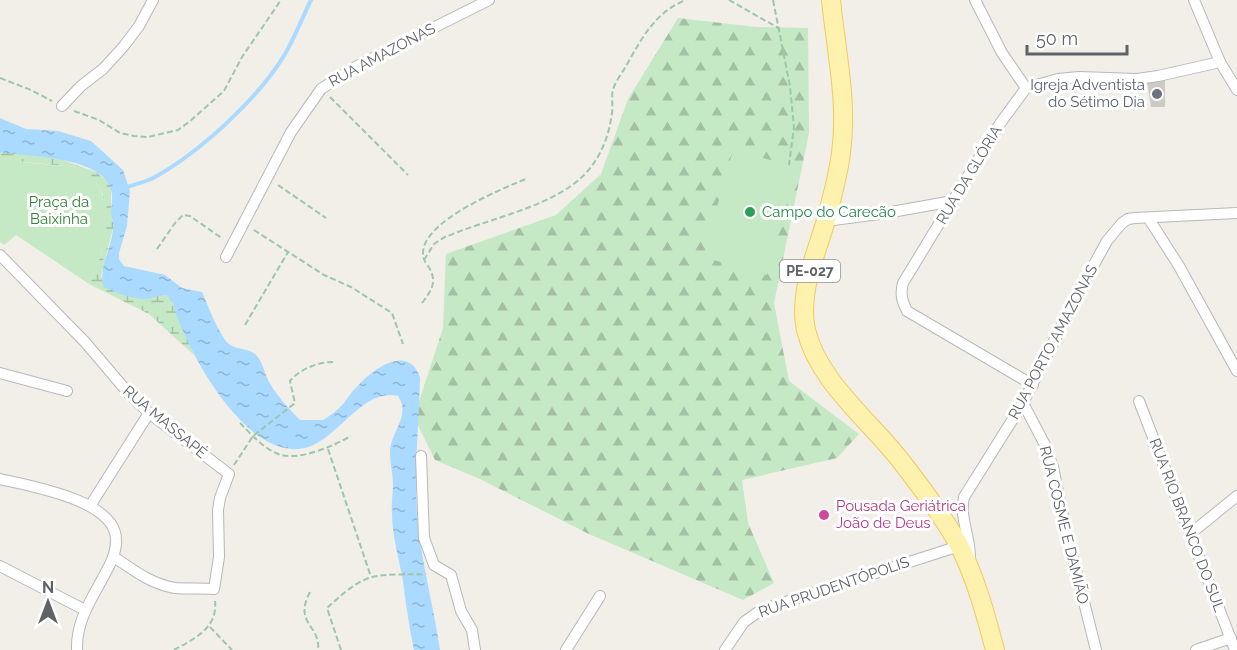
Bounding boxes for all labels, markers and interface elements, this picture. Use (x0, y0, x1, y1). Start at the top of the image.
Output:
scale bar (1027, 18, 1128, 56)
street label: RUA AMAZONAS (326, 19, 438, 91)
text: 50 m (1036, 28, 1078, 49)
place label: Igreja Adventista do Sétimo Dia (1030, 76, 1145, 111)
marker: Igreja Adventista do Sétimo Dia (1150, 87, 1164, 101)
street label: RUA DA GLÓRIA (932, 122, 1006, 228)
park label: Praça da Baixinha (29, 193, 89, 228)
place label: Campo do Carecão (762, 203, 896, 221)
marker: Campo do Carecão (743, 205, 757, 219)
road number: PE-027 (780, 260, 840, 282)
street label: RUA PORTO AMAZONAS (1005, 262, 1101, 422)
street label: RUA MASSAPÉ (119, 382, 211, 462)
street label: RUA RIO BRANCO DO SUL (1146, 436, 1229, 615)
street label: RUA COSME E DAMIÃO (1036, 444, 1092, 606)
place label: Pousada Geriátrica João de Deus (836, 497, 966, 532)
marker: Pousada Geriátrica João de Deus (817, 508, 831, 522)
street label: RUA PRUDENTÓPOLIS (756, 553, 912, 621)
north arrow (18, 572, 78, 632)
text: N (42, 578, 54, 597)

